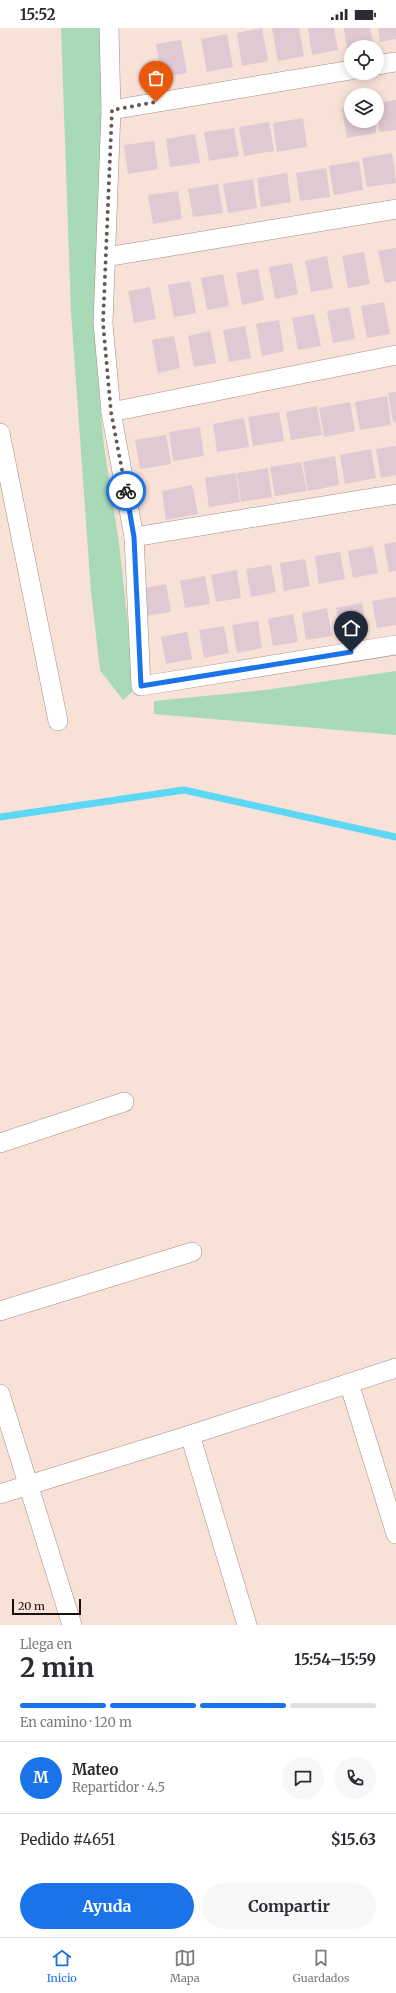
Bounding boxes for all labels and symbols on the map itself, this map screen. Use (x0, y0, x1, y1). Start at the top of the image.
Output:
pin (139, 61, 173, 102)
courier (106, 471, 146, 511)
pin (334, 611, 368, 652)
scale bar (12, 1597, 81, 1616)

